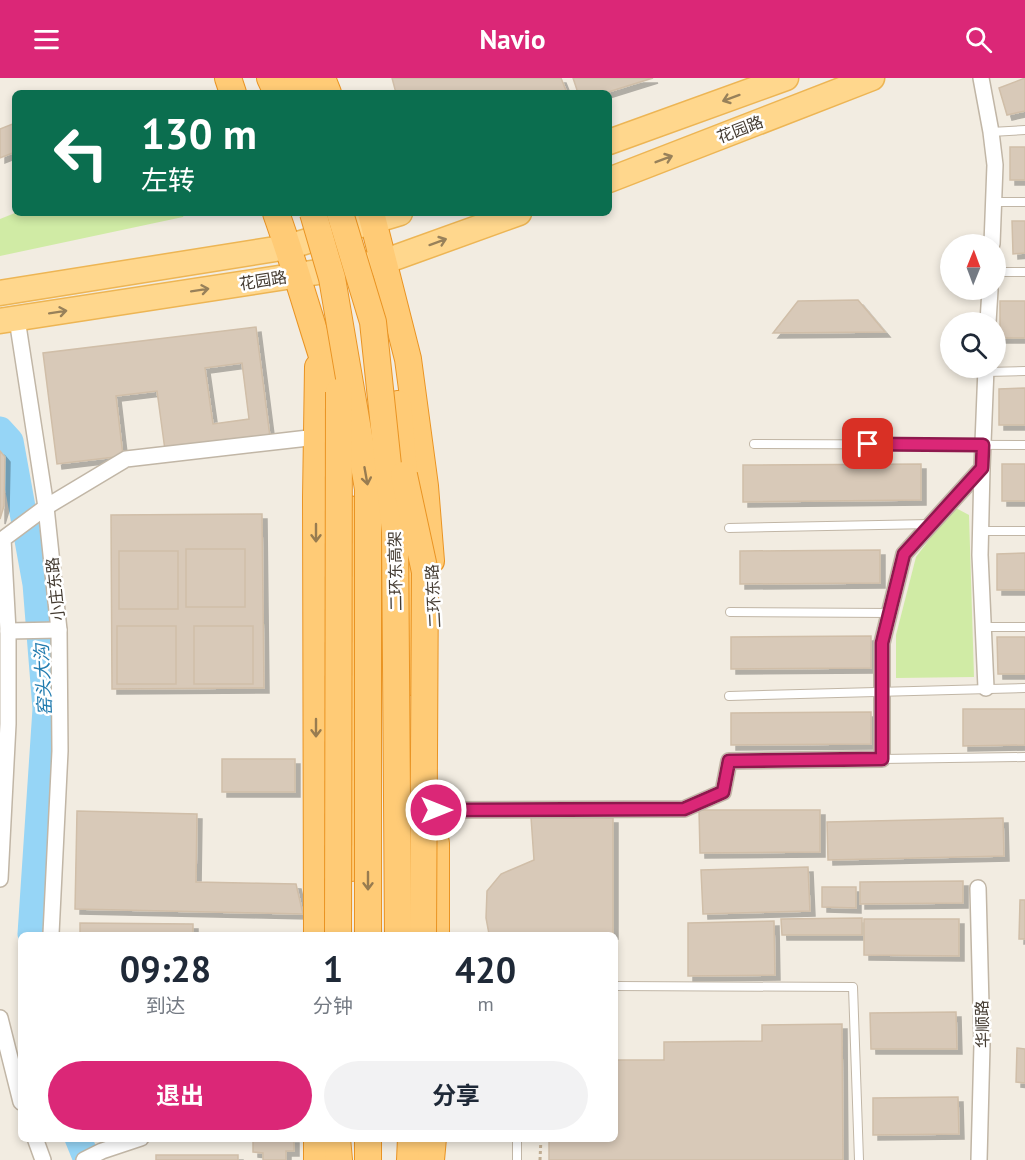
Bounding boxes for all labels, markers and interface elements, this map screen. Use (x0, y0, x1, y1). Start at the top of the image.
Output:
text: Navio (480, 22, 545, 56)
icon: menu (30, 23, 63, 56)
icon: search (962, 23, 995, 56)
one-way arrow (722, 93, 741, 104)
text: 130 m (141, 106, 257, 161)
street label: 花园路 (714, 111, 766, 147)
icon: left (42, 114, 120, 192)
one-way arrow (654, 153, 672, 164)
text: 左转 (141, 163, 195, 197)
north arrow (940, 234, 1006, 300)
map controls (940, 234, 1006, 378)
one-way arrow (428, 236, 447, 247)
street label: 花园路 (238, 266, 288, 294)
one-way arrow (190, 284, 210, 295)
one-way arrow (47, 307, 67, 318)
button: search (940, 312, 1006, 378)
pin (842, 418, 893, 469)
icon: arrive (851, 427, 884, 460)
one-way arrow (360, 465, 371, 485)
one-way arrow (310, 523, 322, 543)
street label: 二环东高架 (384, 531, 406, 611)
street label: 小庄东路 (42, 556, 68, 622)
street label: 二环东路 (421, 564, 445, 628)
water label: 窑头大沟 (30, 641, 56, 717)
one-way arrow (310, 718, 322, 738)
position arrow (404, 778, 468, 842)
one-way arrow (362, 870, 374, 890)
text: 09:28 (120, 945, 211, 992)
text: 1 (323, 945, 343, 992)
text: 420 (455, 946, 516, 993)
text: m (477, 991, 494, 1017)
text: 到达 (146, 993, 186, 1019)
text: 分钟 (313, 993, 353, 1019)
street label: 华顺路 (972, 1000, 992, 1048)
button: 退出 (48, 1061, 312, 1130)
button: 分享 (324, 1061, 588, 1130)

